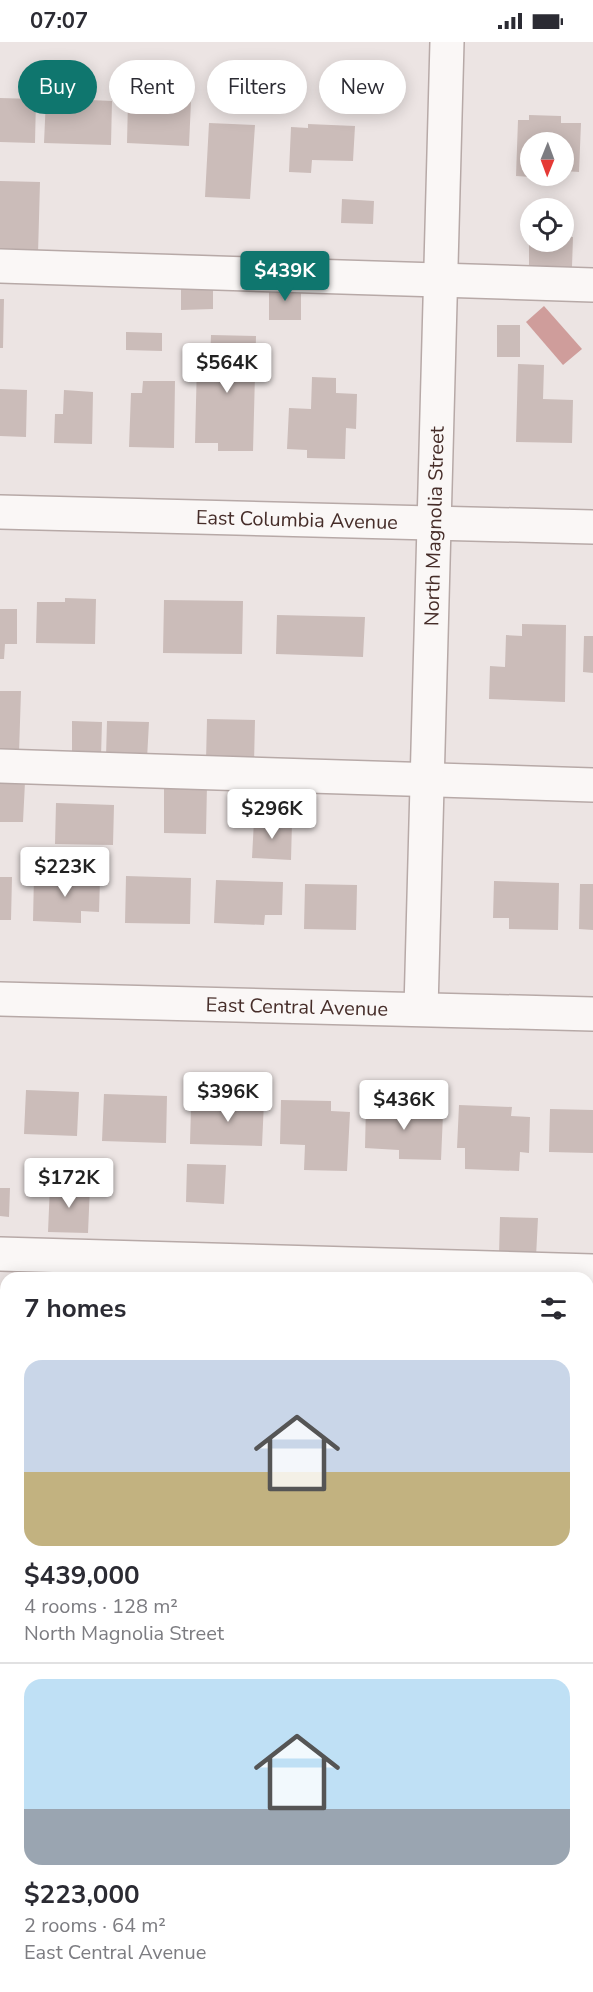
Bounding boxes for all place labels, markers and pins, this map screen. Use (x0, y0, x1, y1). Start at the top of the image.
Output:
pin: $439K (243, 251, 327, 302)
pin: $564K (185, 343, 269, 394)
pin: $296K (230, 789, 314, 840)
pin: $223K (23, 847, 107, 898)
pin: $396K (186, 1072, 270, 1123)
pin: $436K (362, 1080, 446, 1131)
pin: $172K (27, 1158, 111, 1209)

